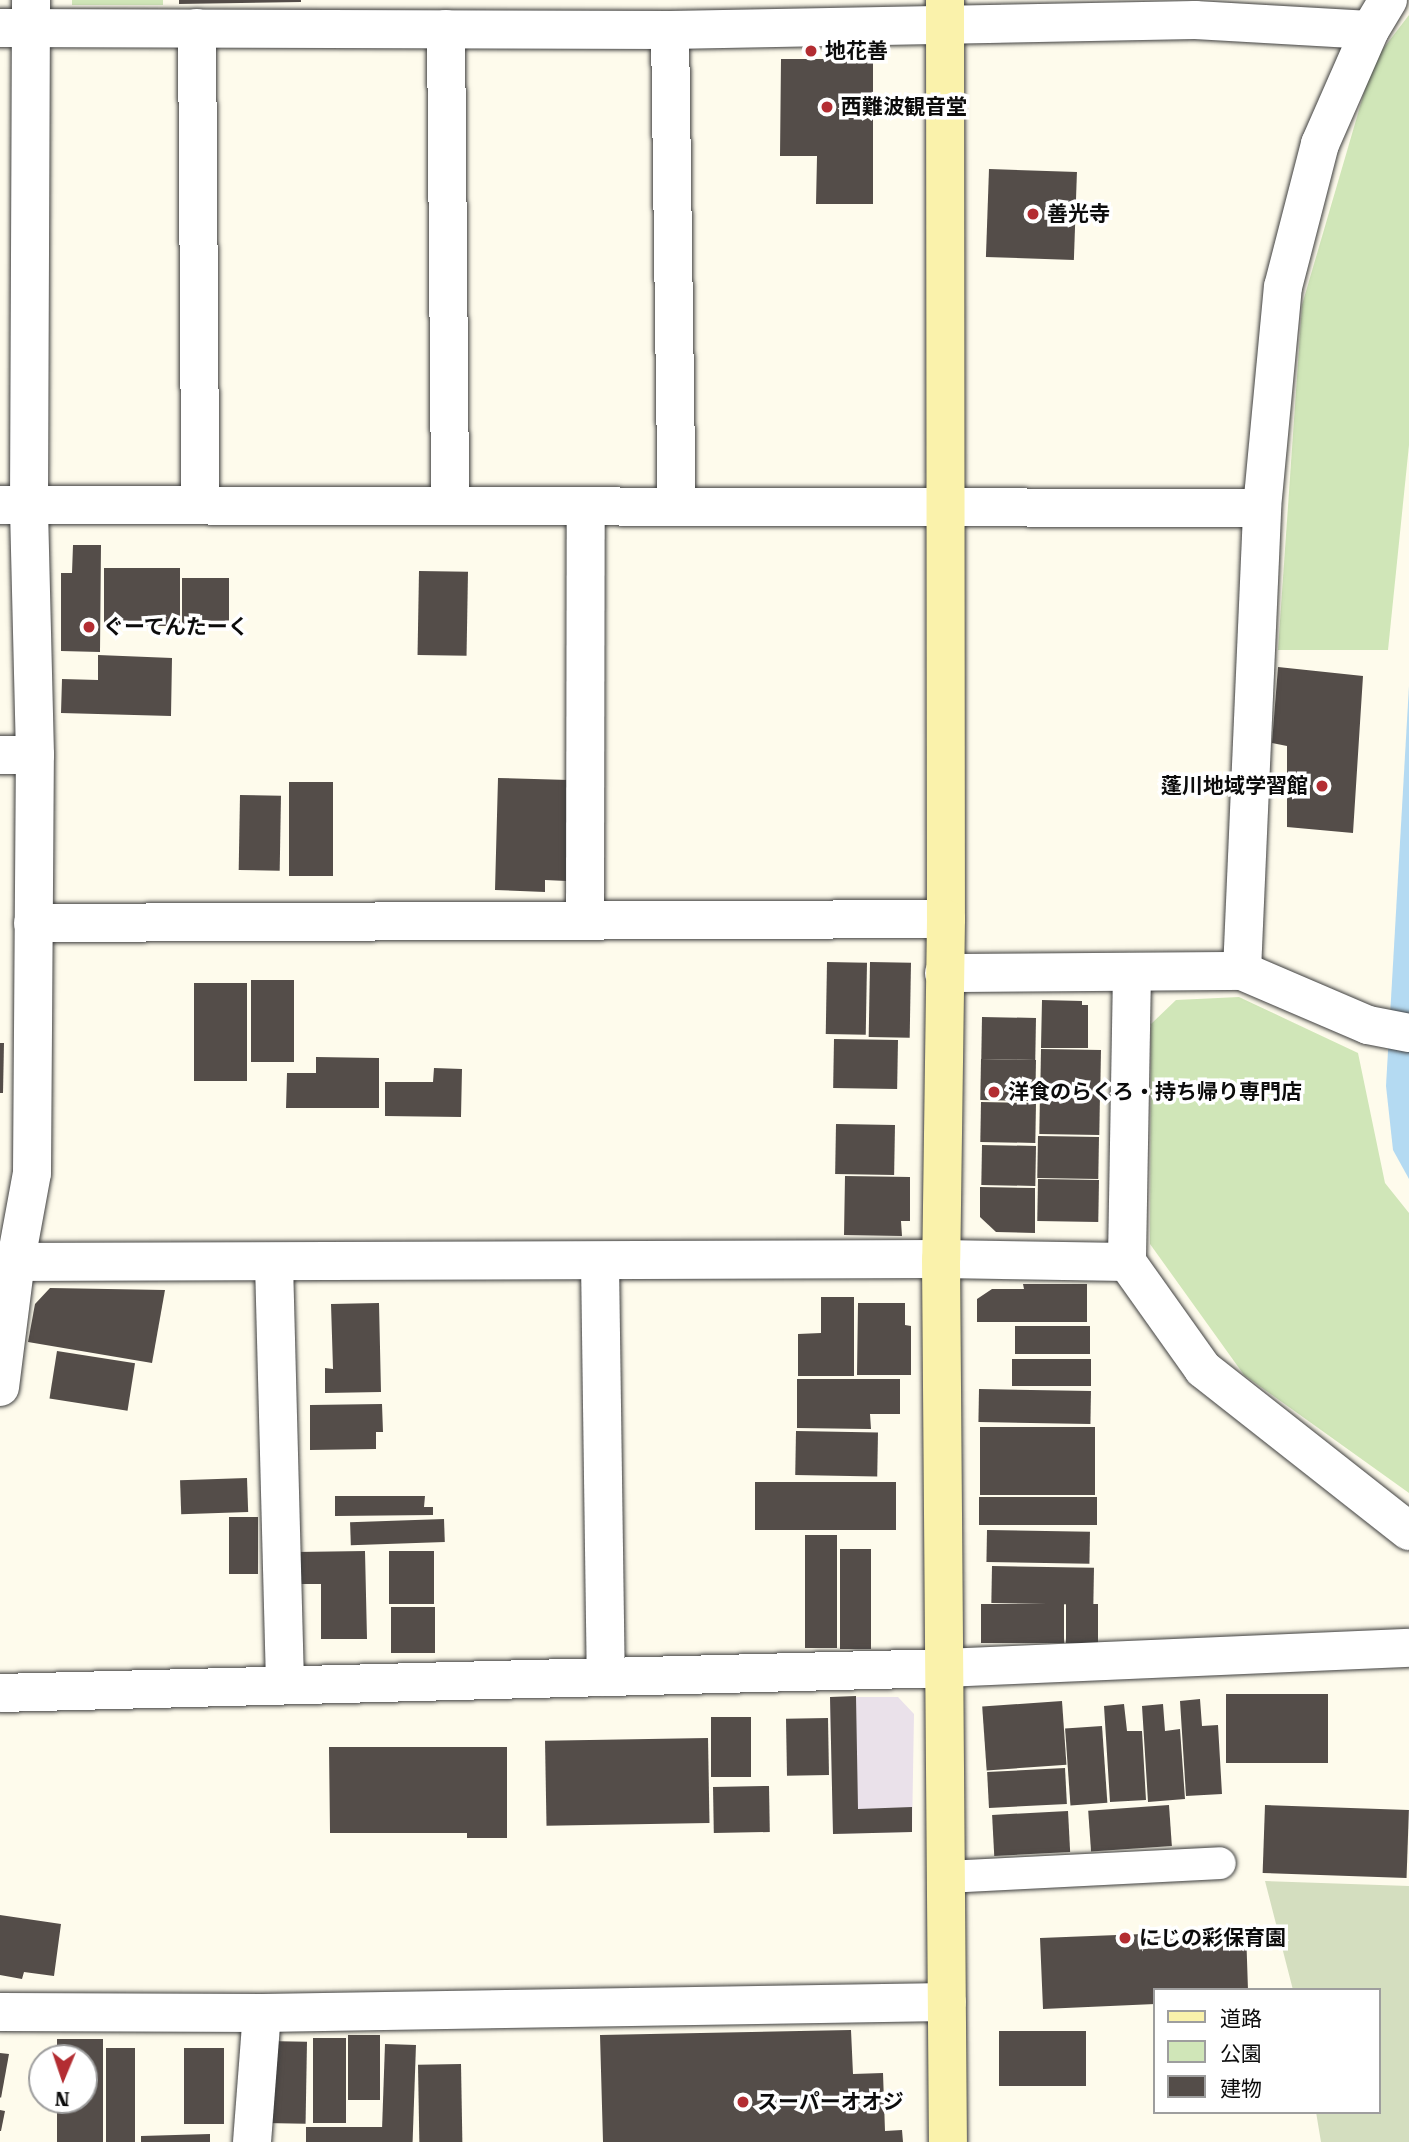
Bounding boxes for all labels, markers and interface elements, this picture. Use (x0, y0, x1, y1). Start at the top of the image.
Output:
place label: 地花善 (825, 38, 888, 64)
marker: 地花善 (803, 43, 819, 59)
place label: 西難波観音堂 (841, 94, 967, 120)
marker: 西難波観音堂 (819, 99, 835, 115)
place label: 善光寺 (1047, 201, 1110, 227)
marker: 善光寺 (1025, 206, 1041, 222)
place label: ぐーてんたーく (103, 614, 250, 640)
marker: ぐーてんたーく (81, 619, 97, 635)
place label: 蓬川地域学習館 (1161, 773, 1308, 799)
marker: 蓬川地域学習館 (1314, 778, 1330, 794)
place label: 洋食のらくろ・持ち帰り専門店 (1008, 1079, 1302, 1105)
marker: 洋食のらくろ・持ち帰り専門店 (986, 1084, 1002, 1100)
place label: にじの彩保育園 (1139, 1925, 1286, 1951)
marker: にじの彩保育園 (1117, 1930, 1133, 1946)
legend (1154, 1988, 1381, 2114)
text: 道路 (1220, 2007, 1262, 2031)
text: 公園 (1220, 2042, 1262, 2066)
north arrow (28, 2044, 98, 2114)
text: 建物 (1220, 2077, 1262, 2101)
text: N (55, 2087, 70, 2110)
place label: スーパーオオジ (757, 2089, 904, 2115)
marker: スーパーオオジ (735, 2094, 751, 2110)

